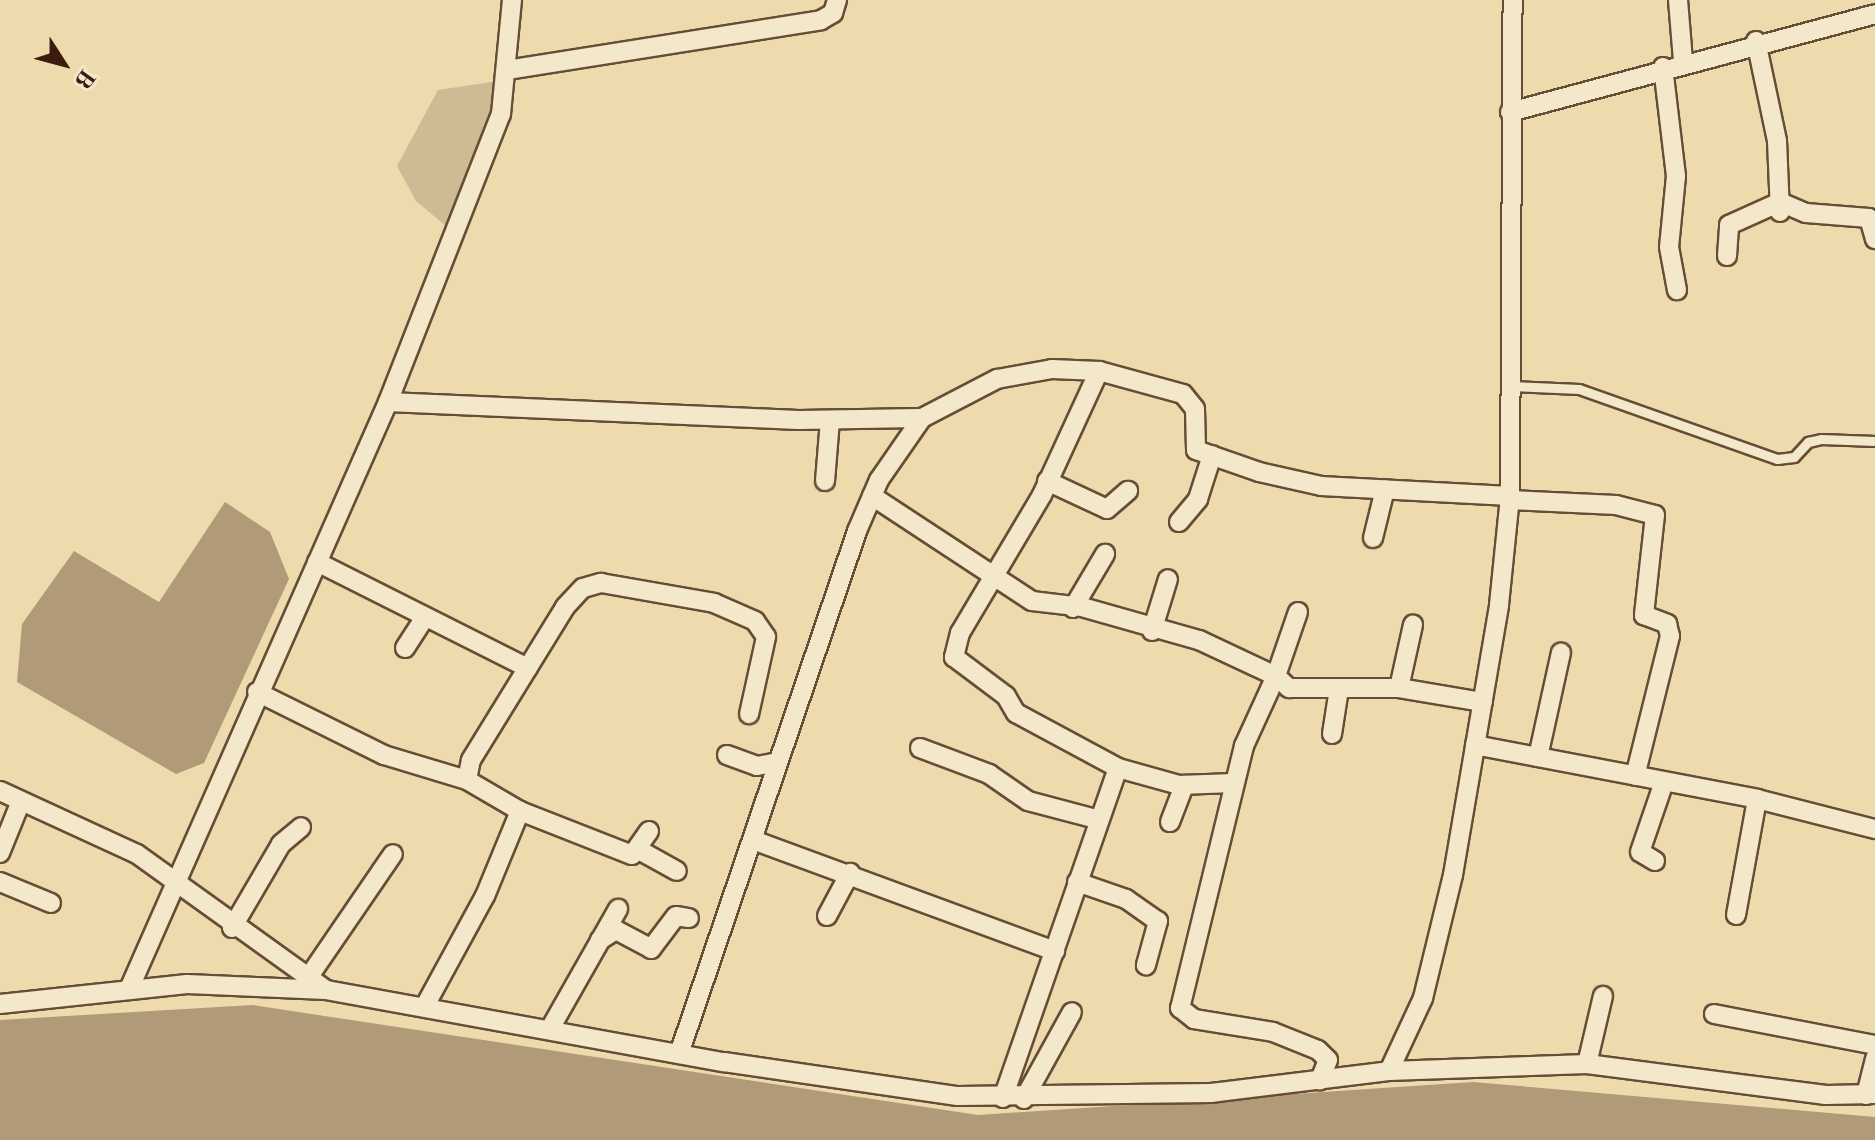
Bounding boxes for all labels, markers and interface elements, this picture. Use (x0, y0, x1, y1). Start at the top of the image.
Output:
north arrow (24, 24, 104, 104)
text: B (68, 64, 100, 93)

